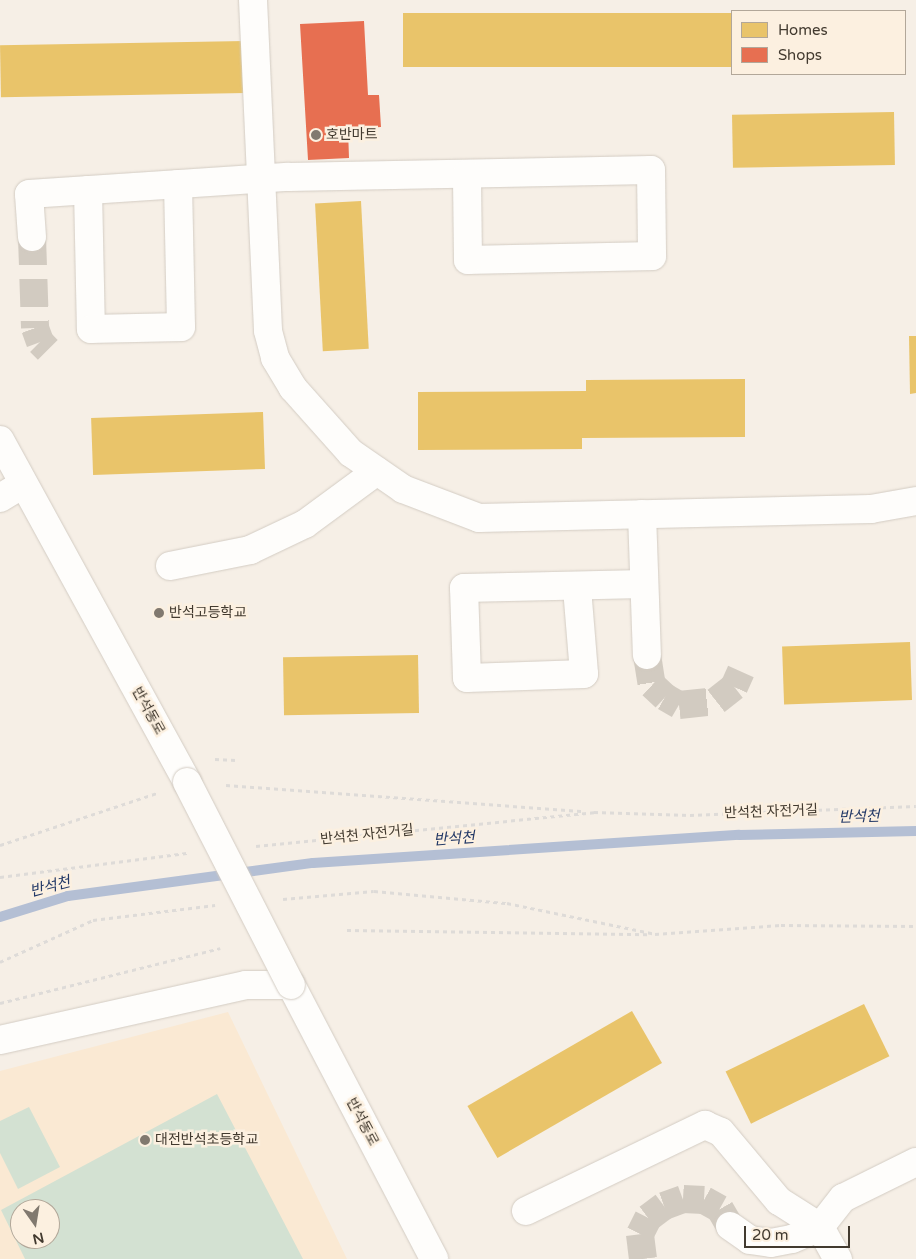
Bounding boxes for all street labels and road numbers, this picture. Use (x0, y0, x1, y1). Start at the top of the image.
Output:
street label: 반석동로 (128, 684, 168, 738)
street label: 반석천 자전거길 (724, 802, 818, 822)
street label: 반석천 자전거길 (319, 822, 415, 848)
street label: 반석동로 (342, 1095, 382, 1149)

